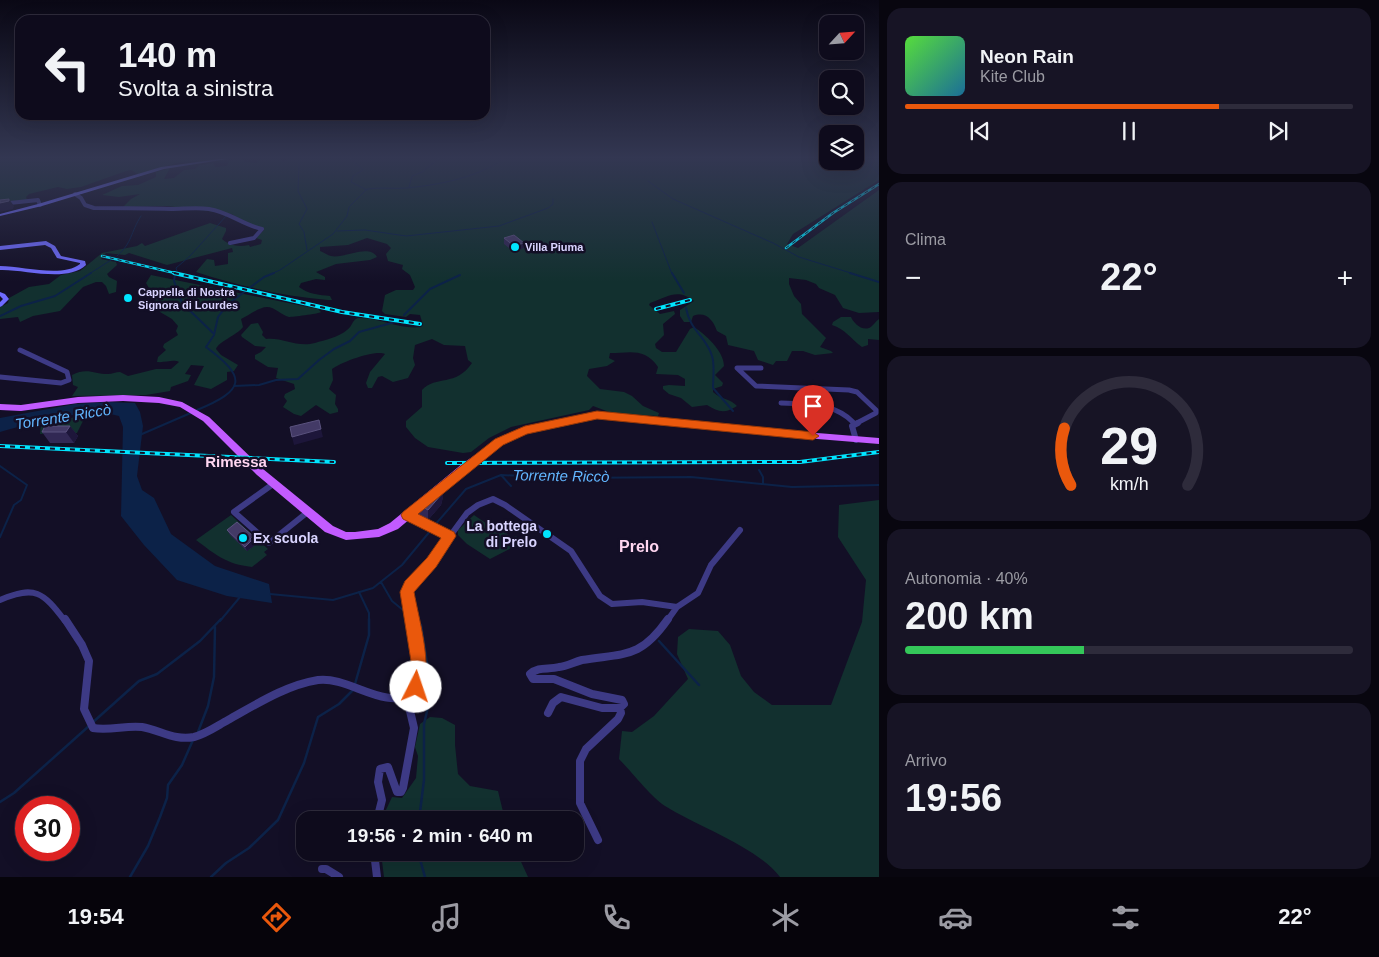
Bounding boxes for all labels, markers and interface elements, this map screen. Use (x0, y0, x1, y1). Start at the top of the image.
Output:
north arrow (819, 15, 864, 60)
map controls (819, 15, 864, 170)
icon: left (35, 35, 100, 100)
text: 140 m (118, 35, 217, 74)
text: Neon Rain (980, 46, 1074, 67)
text: Kite Club (980, 68, 1045, 85)
button: search (819, 70, 864, 115)
text: Svolta a sinistra (118, 76, 273, 101)
icon: previous (966, 117, 994, 145)
icon: pause (1115, 117, 1143, 145)
icon: next (1264, 117, 1292, 145)
button: layers (819, 125, 864, 170)
text: Clima (905, 231, 946, 248)
marker: Villa Piuma (509, 241, 521, 253)
place label: Villa Piuma (525, 241, 584, 253)
text: 22° (1100, 256, 1158, 298)
text: − (905, 262, 921, 293)
text: + (1337, 262, 1353, 293)
place label: Cappella di Nostra Signora di Lourdes (138, 286, 238, 311)
marker: Cappella di Nostra Signora di Lourdes (122, 292, 134, 304)
pin (792, 385, 834, 436)
icon: arrive (799, 392, 827, 420)
water label: Torrente Riccò (14, 401, 112, 432)
text: 29 (1100, 417, 1158, 475)
district label: Rimessa (205, 453, 268, 470)
water label: Torrente Riccò (512, 466, 610, 485)
text: km/h (1110, 474, 1148, 494)
place label: La bottega di Prelo (466, 518, 537, 550)
marker: La bottega di Prelo (541, 528, 553, 540)
place label: Ex scuola (253, 530, 319, 546)
marker: Ex scuola (237, 532, 249, 544)
district label: Prelo (619, 538, 659, 555)
text: Autonomia · 40% (905, 570, 1028, 587)
text: 200 km (905, 595, 1034, 637)
position arrow (389, 660, 441, 712)
text: Arrivo (905, 752, 947, 769)
text: 19:56 (905, 777, 1002, 819)
speed limit sign: 30 (15, 796, 80, 861)
text: 19:56 · 2 min · 640 m (347, 825, 533, 846)
icon: directions (259, 900, 294, 935)
icon: music (429, 900, 464, 935)
icon: phone (599, 900, 634, 935)
icon: climate (768, 900, 803, 935)
icon: car (938, 900, 973, 935)
icon: filters (1108, 900, 1143, 935)
text: 19:54 (67, 904, 124, 929)
text: 22° (1278, 904, 1311, 929)

